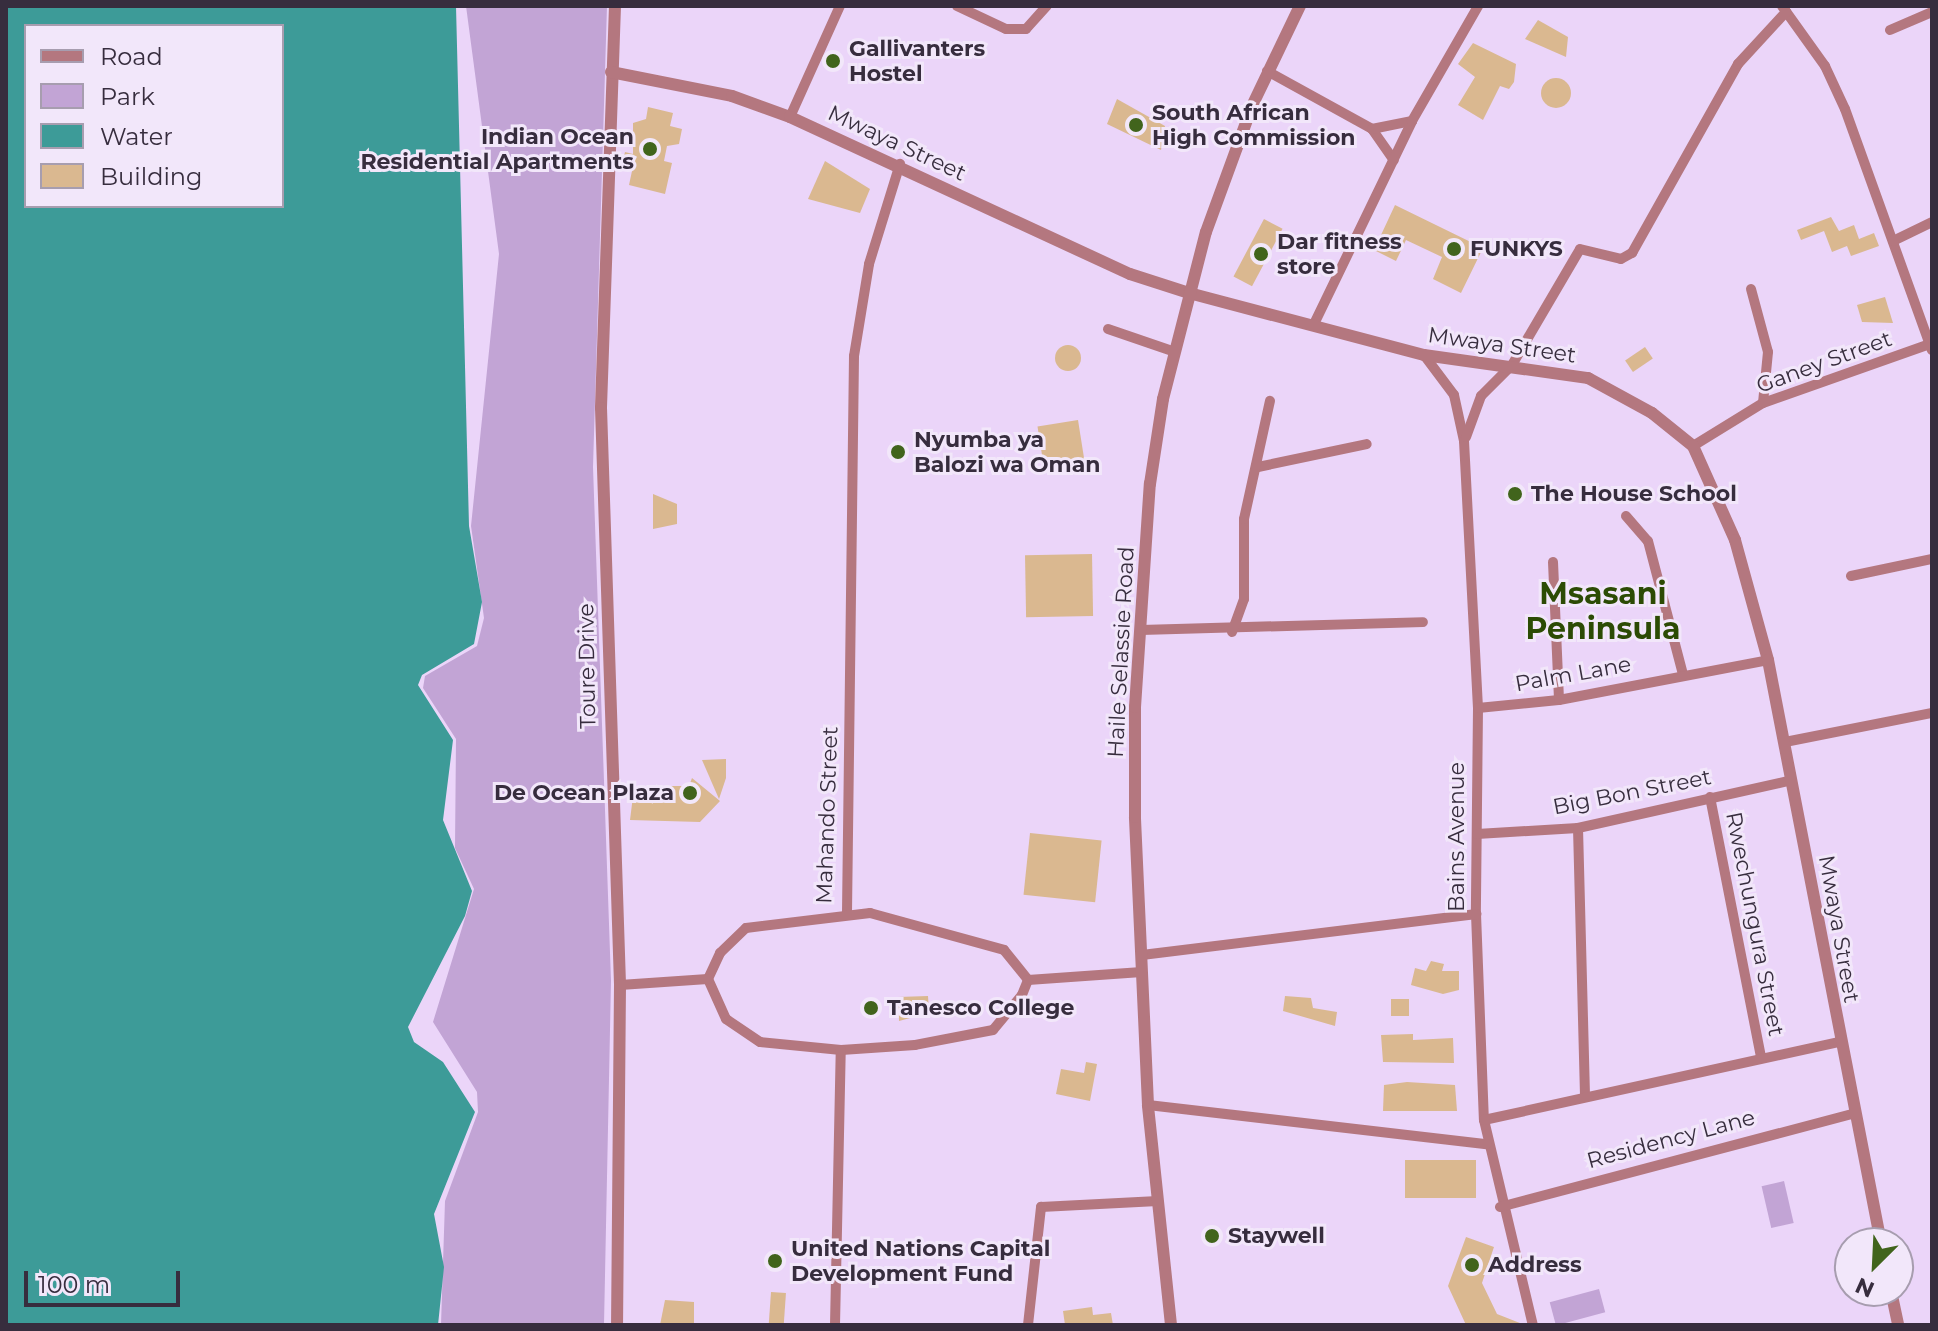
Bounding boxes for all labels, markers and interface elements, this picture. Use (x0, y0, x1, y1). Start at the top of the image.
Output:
legend (24, 24, 284, 208)
place label: Gallivanters Hostel (849, 35, 985, 86)
text: Road (100, 42, 163, 71)
marker: Gallivanters Hostel (824, 52, 842, 70)
text: Park (100, 82, 155, 111)
place label: South African High Commission (1152, 99, 1356, 150)
street label: Mwaya Street (824, 100, 970, 186)
marker: South African High Commission (1127, 116, 1145, 134)
text: Water (100, 122, 173, 151)
place label: Indian Ocean Residential Apartments (360, 123, 634, 174)
marker: Indian Ocean Residential Apartments (641, 140, 659, 158)
text: Building (100, 162, 203, 191)
place label: Dar fitness store (1277, 228, 1402, 280)
place label: FUNKYS (1470, 236, 1563, 262)
marker: FUNKYS (1445, 240, 1463, 258)
marker: Dar fitness store (1252, 245, 1270, 263)
street label: Mwaya Street (1426, 322, 1578, 368)
street label: Ganey Street (1753, 325, 1895, 399)
place label: Nyumba ya Balozi wa Oman (914, 426, 1100, 478)
marker: Nyumba ya Balozi wa Oman (889, 443, 907, 461)
place label: The House School (1531, 481, 1737, 507)
marker: The House School (1506, 485, 1524, 503)
street label: Haile Selassie Road (1102, 546, 1140, 758)
district label: Msasani Peninsula (1525, 576, 1681, 646)
street label: Toure Drive (573, 603, 601, 729)
street label: Palm Lane (1513, 651, 1633, 697)
street label: Mahando Street (811, 726, 843, 904)
street label: Bains Avenue (1444, 762, 1470, 912)
street label: Big Bon Street (1551, 764, 1713, 820)
place label: De Ocean Plaza (494, 780, 674, 806)
marker: De Ocean Plaza (681, 784, 699, 802)
street label: Rwechungura Street (1720, 810, 1790, 1038)
street label: Mwaya Street (1813, 853, 1865, 1005)
place label: Tanesco College (887, 995, 1074, 1021)
marker: Tanesco College (862, 999, 880, 1017)
street label: Residency Lane (1584, 1104, 1758, 1174)
place label: Staywell (1228, 1223, 1325, 1249)
marker: Staywell (1203, 1227, 1221, 1245)
north arrow (1834, 1227, 1914, 1307)
place label: United Nations Capital Development Fund (791, 1235, 1050, 1286)
marker: United Nations Capital Development Fund (766, 1252, 784, 1270)
place label: Address (1488, 1252, 1582, 1278)
scale bar (28, 1255, 184, 1305)
marker: Address (1463, 1256, 1481, 1274)
text: 100 m (38, 1270, 110, 1299)
text: N (1851, 1272, 1878, 1304)

